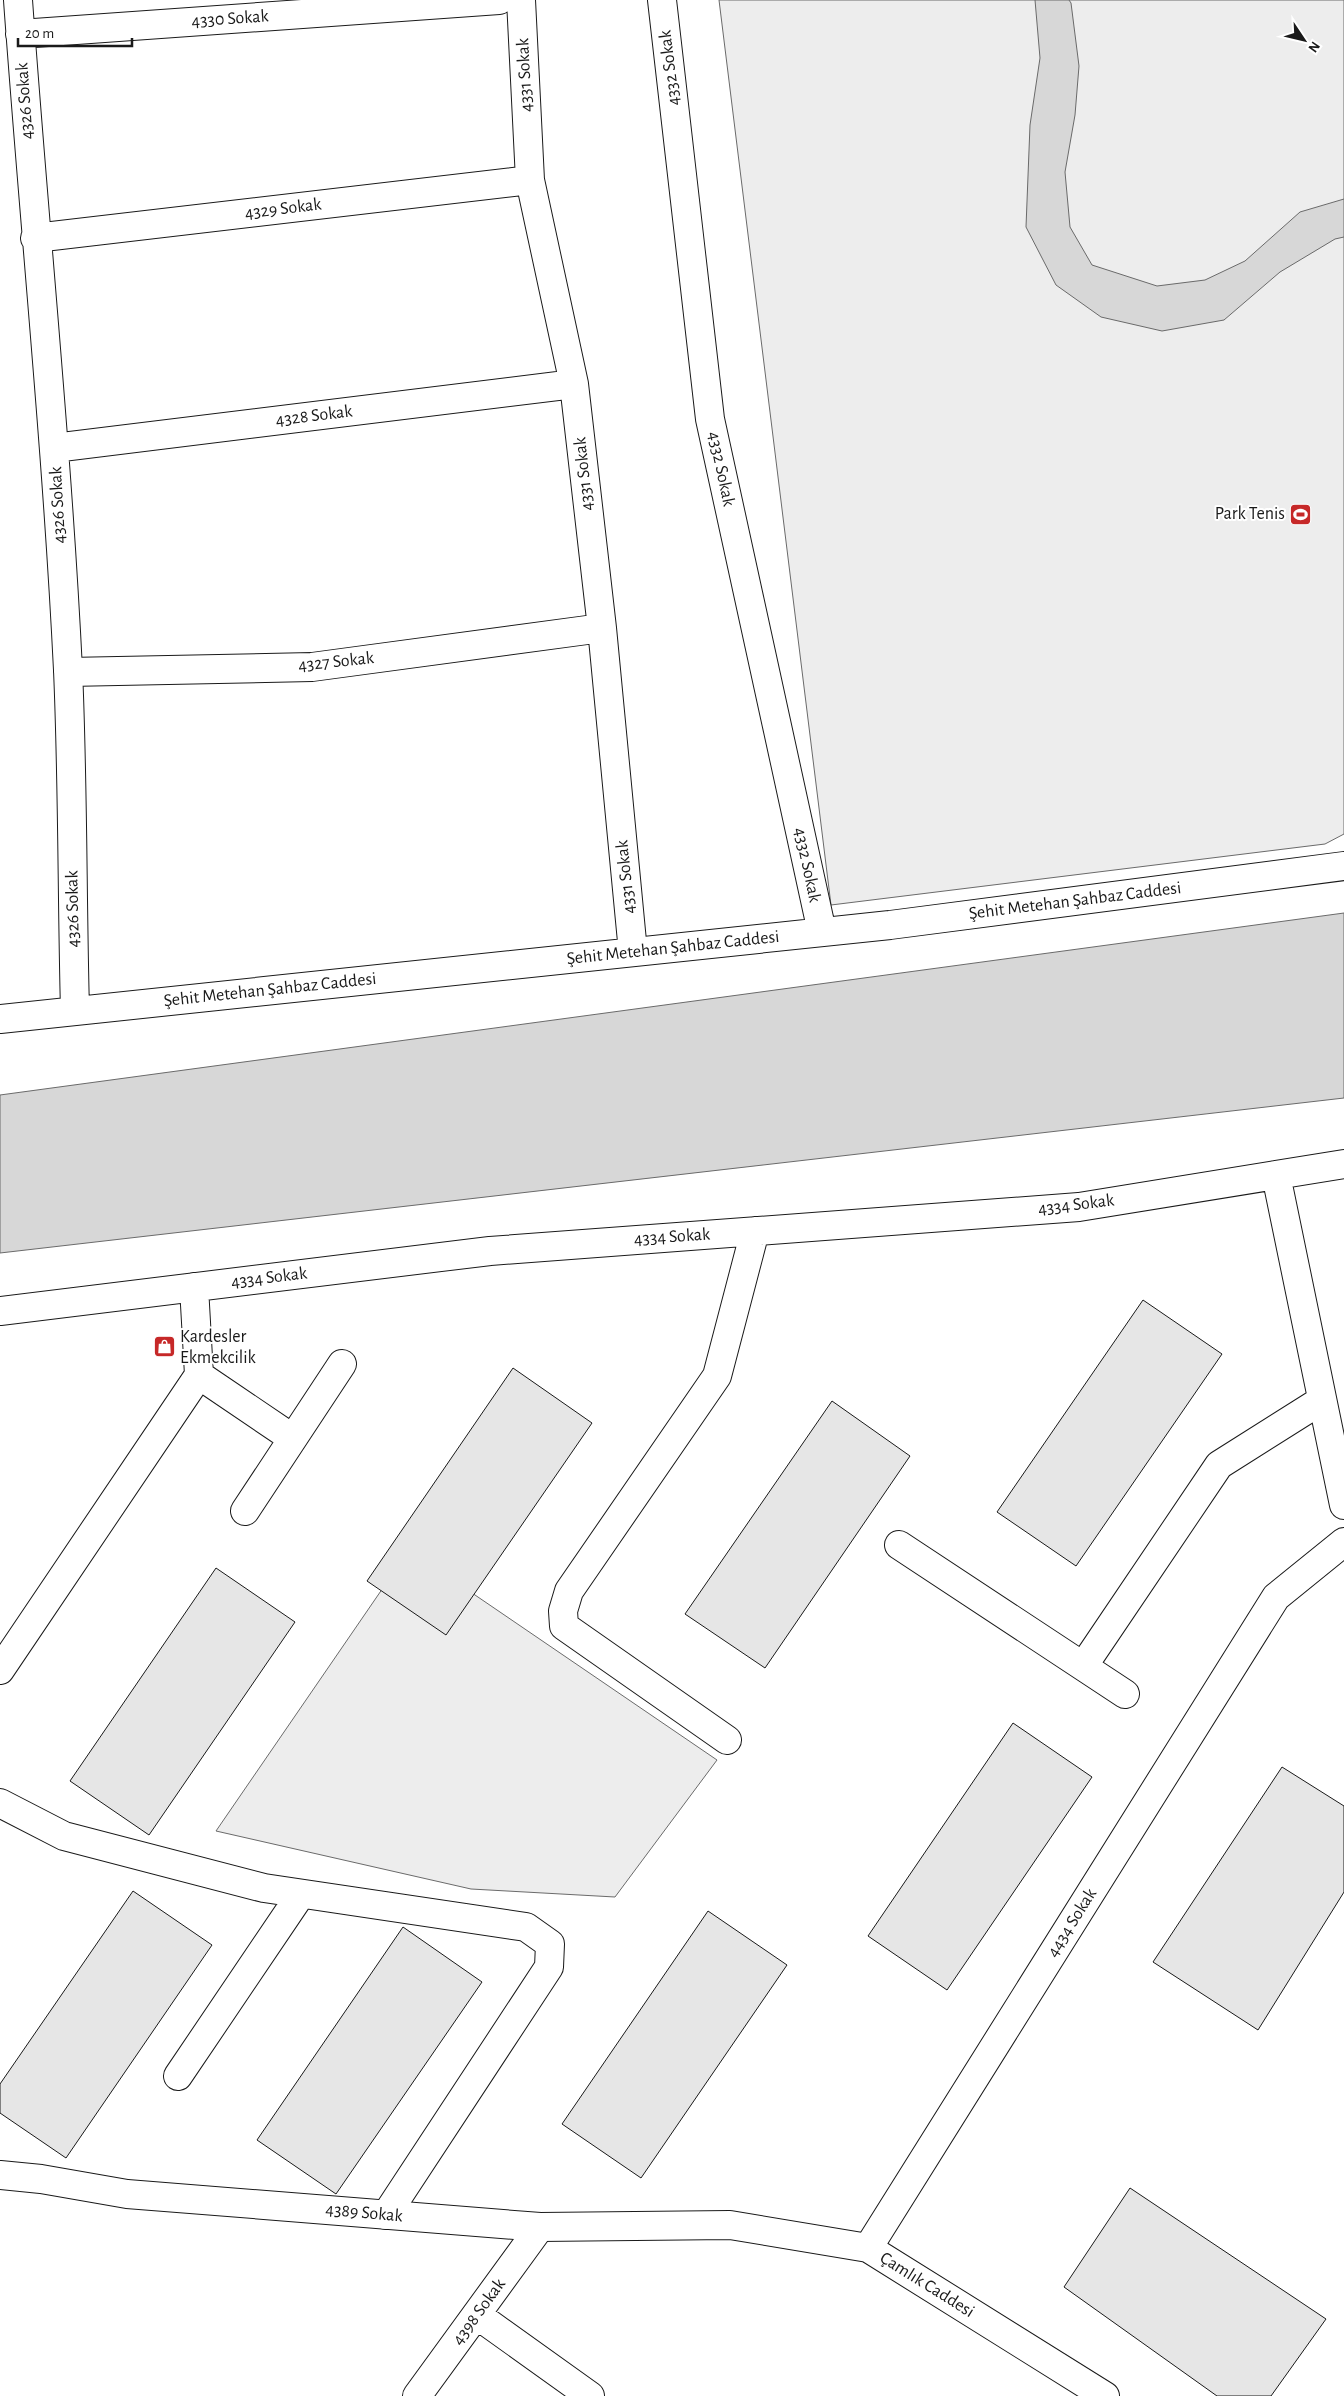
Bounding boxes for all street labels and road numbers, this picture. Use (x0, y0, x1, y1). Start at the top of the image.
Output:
street label: 4330 Sokak (191, 7, 270, 31)
street label: 4332 Sokak (656, 28, 684, 107)
street label: 4331 Sokak (514, 37, 536, 112)
street label: 4326 Sokak (13, 61, 37, 140)
street label: 4329 Sokak (244, 195, 323, 223)
street label: 4328 Sokak (275, 402, 354, 430)
street label: 4332 Sokak (704, 430, 738, 509)
street label: 4331 Sokak (571, 435, 597, 512)
street label: 4326 Sokak (47, 465, 69, 544)
street label: 4327 Sokak (297, 649, 376, 675)
street label: 4332 Sokak (790, 826, 824, 905)
street label: 4331 Sokak (613, 838, 639, 915)
street label: 4326 Sokak (63, 870, 83, 948)
street label: Şehit Metehan Şahbaz Caddesi (968, 879, 1182, 923)
street label: Şehit Metehan Şahbaz Caddesi (566, 928, 780, 968)
street label: Şehit Metehan Şahbaz Caddesi (163, 970, 377, 1010)
street label: 4334 Sokak (1037, 1191, 1116, 1219)
street label: 4334 Sokak (633, 1225, 712, 1249)
street label: 4334 Sokak (230, 1264, 309, 1292)
street label: 4434 Sokak (1044, 1885, 1101, 1961)
street label: 4389 Sokak (325, 2201, 404, 2225)
street label: Çamlık Caddesi (877, 2249, 977, 2321)
street label: 4398 Sokak (449, 2275, 509, 2349)

